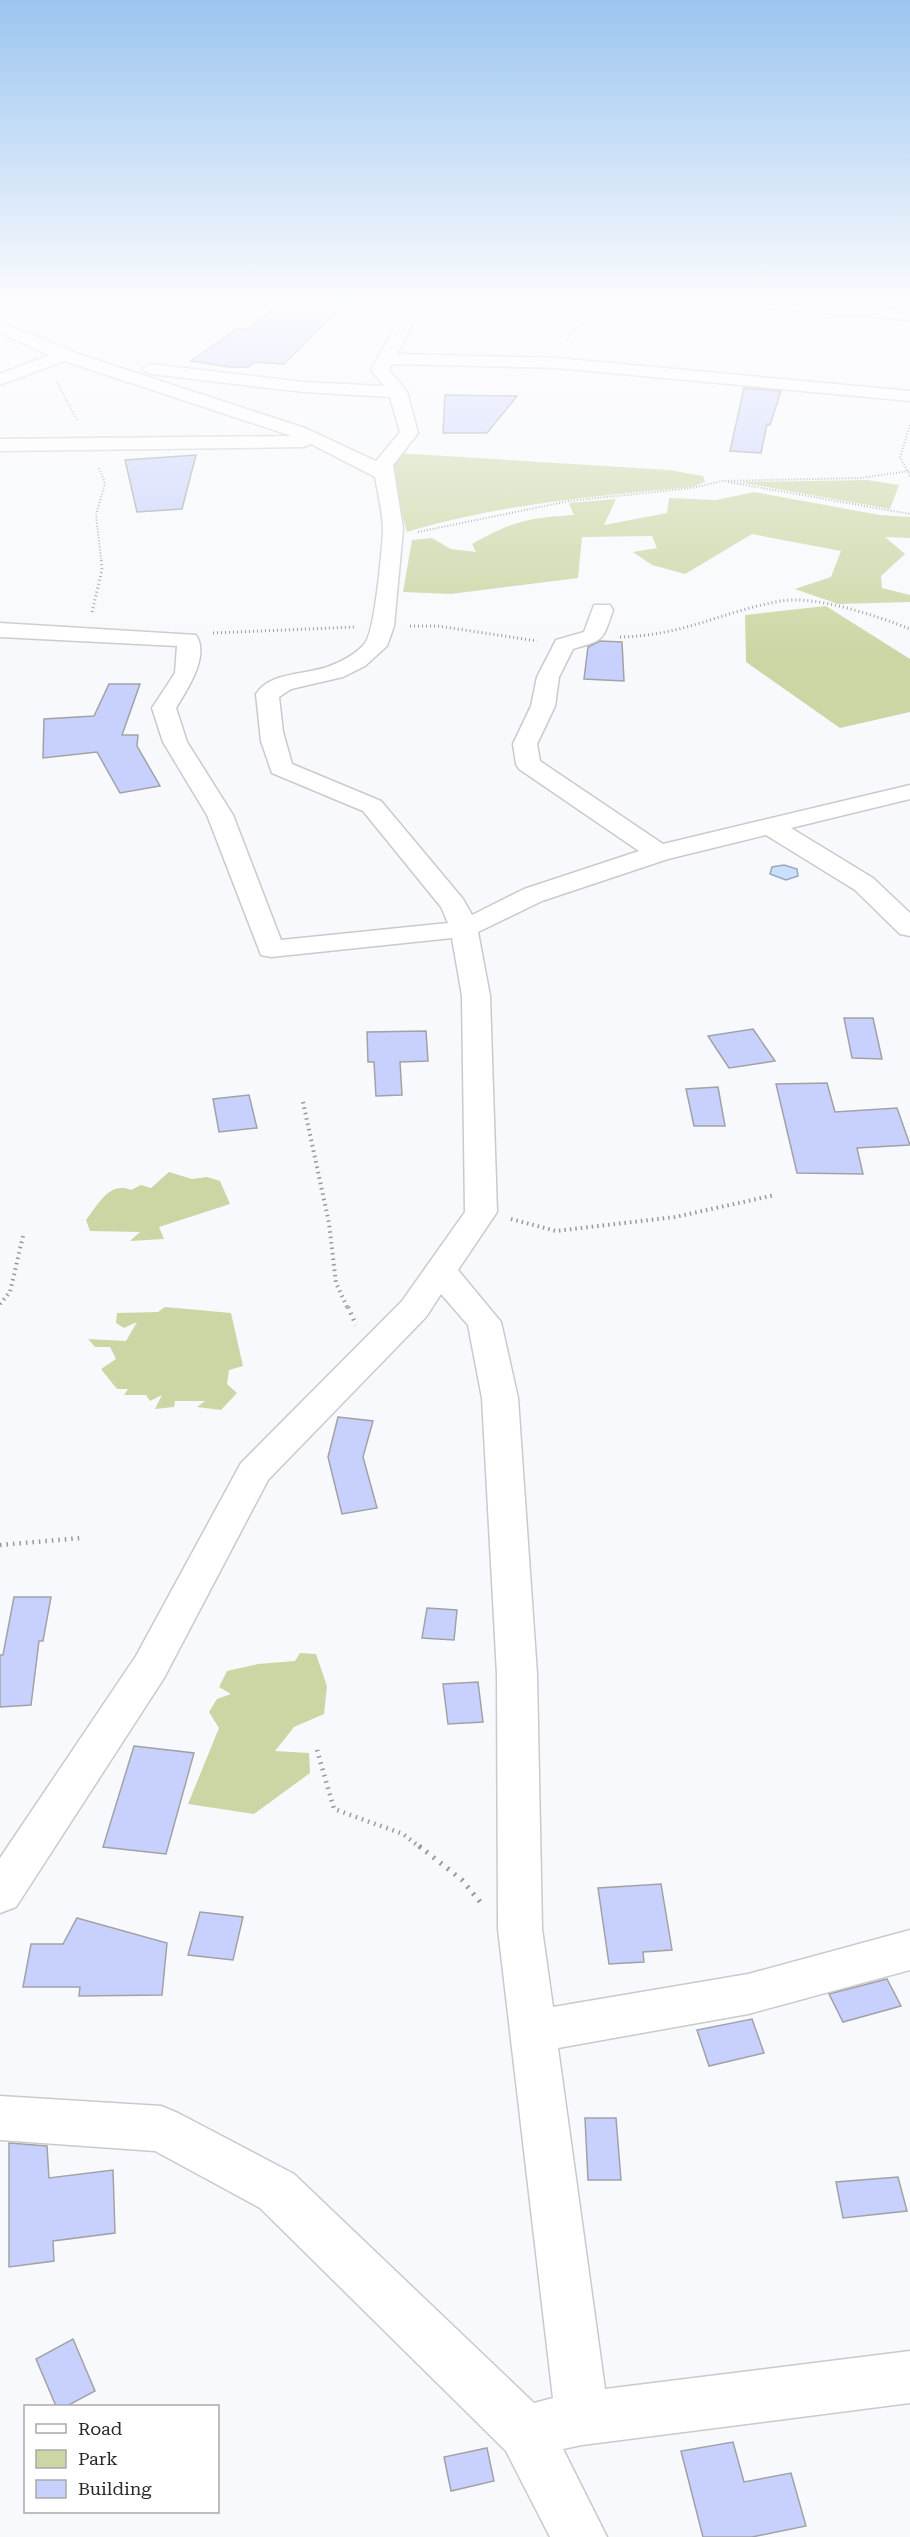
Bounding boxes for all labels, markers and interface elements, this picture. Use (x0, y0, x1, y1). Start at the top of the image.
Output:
legend (24, 2405, 219, 2513)
text: Road (78, 2418, 123, 2439)
text: Park (78, 2448, 118, 2469)
text: Building (78, 2478, 152, 2499)

